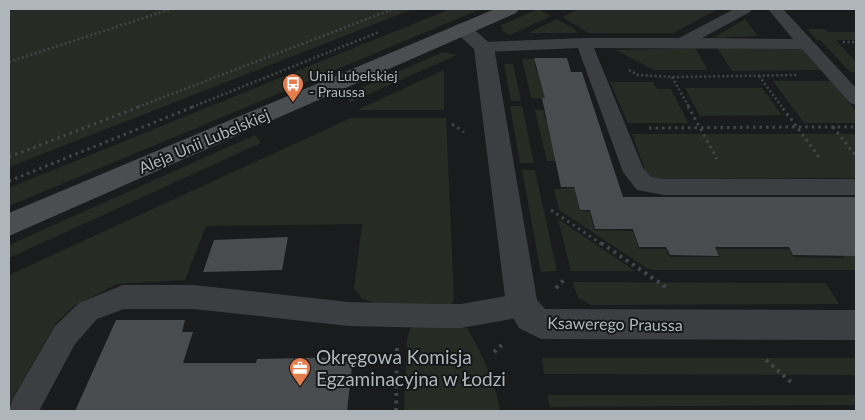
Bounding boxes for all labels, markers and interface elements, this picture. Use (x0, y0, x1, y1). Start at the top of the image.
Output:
place label: Unii Lubelskiej - Praussa (309, 67, 398, 100)
bus stop icon: Unii Lubelskiej - Praussa (281, 72, 305, 103)
street label: Aleja Unii Lubelskiej (136, 104, 272, 177)
street label: Ksawerego Praussa (547, 313, 683, 334)
place label: Okręgowa Komisja Egzaminacyjna w Łodzi (316, 345, 506, 390)
office icon: Okręgowa Komisja Egzaminacyjna w Łodzi (288, 356, 312, 387)

